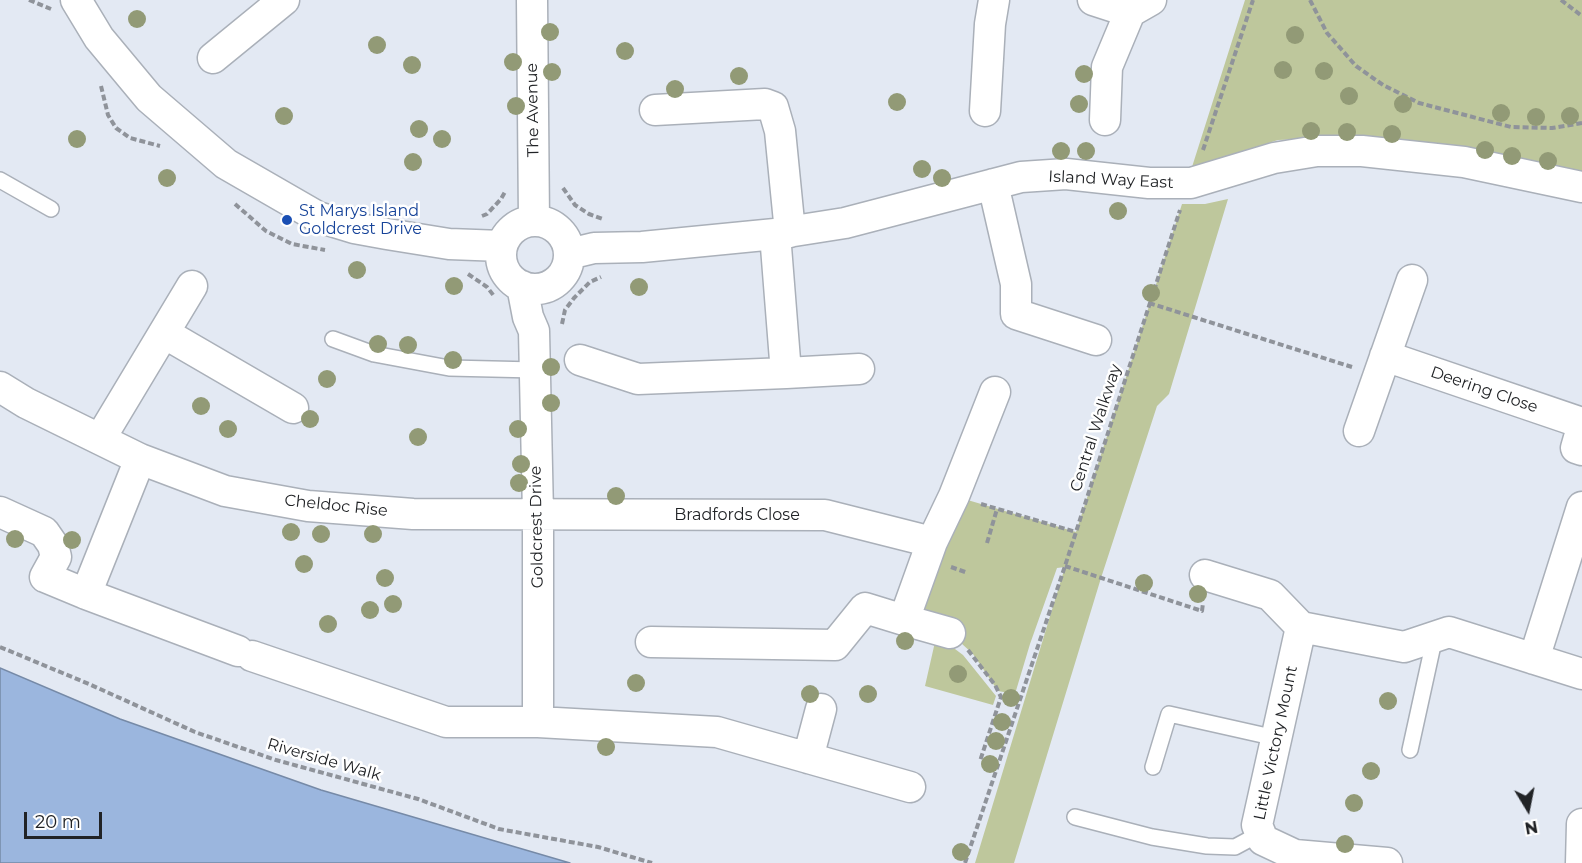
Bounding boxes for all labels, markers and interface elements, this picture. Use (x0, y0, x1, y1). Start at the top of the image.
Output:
street label: The Avenue (523, 63, 543, 157)
street label: Island Way East (1048, 167, 1174, 193)
place label: St Marys Island Goldcrest Drive (299, 201, 422, 239)
marker: St Marys Island Goldcrest Drive (280, 213, 294, 227)
street label: Central Walkway (1066, 362, 1126, 494)
street label: Deering Close (1428, 363, 1540, 417)
street label: Goldcrest Drive (526, 465, 548, 589)
street label: Cheldoc Rise (284, 491, 388, 521)
street label: Bradfords Close (674, 505, 800, 525)
street label: Little Victory Mount (1250, 664, 1302, 822)
street label: Riverside Walk (265, 735, 383, 785)
north arrow (1498, 779, 1558, 839)
scale bar (27, 800, 105, 838)
text: 20 m (35, 811, 81, 833)
text: N (1523, 817, 1539, 838)

